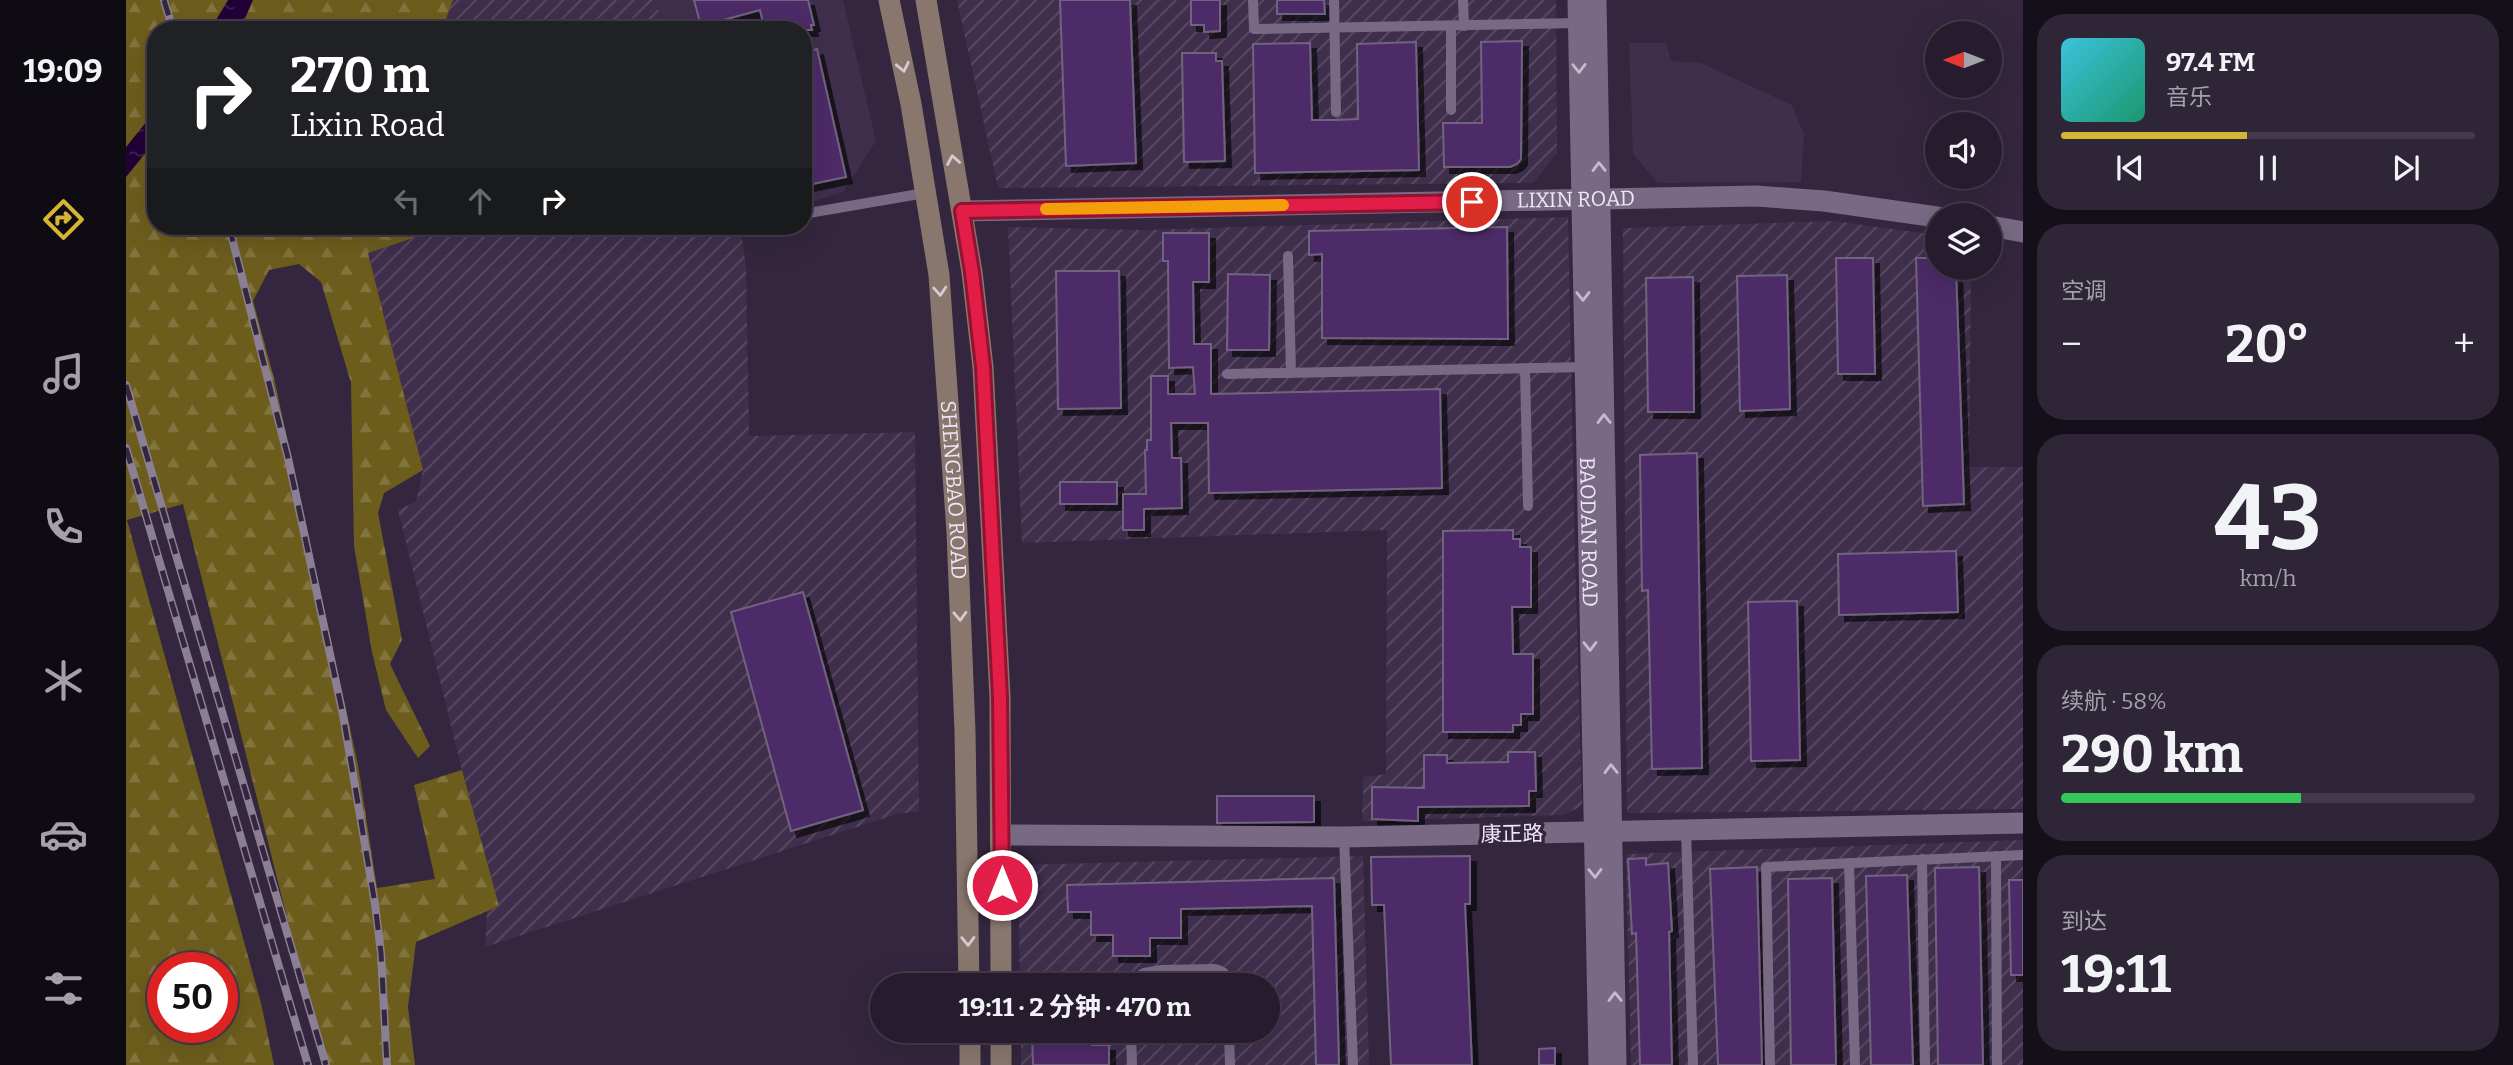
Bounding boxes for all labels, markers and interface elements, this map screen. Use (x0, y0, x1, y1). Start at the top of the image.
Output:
north arrow (1925, 21, 2002, 98)
map controls (1925, 21, 2002, 280)
text: 270 m (290, 46, 430, 105)
text: 97.4 FM (2166, 47, 2255, 78)
icon: right (175, 49, 266, 140)
text: 19:09 (23, 52, 103, 90)
one-way arrow (894, 61, 909, 73)
one-way arrow (1571, 63, 1587, 74)
text: 音乐 (2166, 83, 2212, 111)
text: Lixin Road (290, 106, 445, 144)
button: sound (1925, 112, 2002, 189)
icon: previous (2111, 149, 2149, 187)
icon: pause (2249, 149, 2287, 187)
icon: next (2387, 149, 2425, 187)
one-way arrow (946, 154, 961, 166)
one-way arrow (1592, 162, 1607, 173)
pin (1442, 172, 1502, 232)
icon: left (388, 182, 426, 220)
icon: ahead (461, 182, 499, 220)
icon: right (534, 182, 572, 220)
icon: arrive (1453, 183, 1491, 221)
street label: LIXIN ROAD (1516, 185, 1635, 214)
icon: directions (39, 195, 88, 244)
button: layers (1925, 203, 2002, 280)
text: 空调 (2061, 277, 2107, 305)
one-way arrow (932, 286, 947, 297)
one-way arrow (1576, 290, 1591, 301)
text: 20° (2225, 313, 2310, 376)
text: − (2061, 321, 2082, 367)
text: + (2453, 321, 2475, 367)
icon: music (39, 349, 88, 398)
street label: SHENGBAO ROAD (935, 400, 972, 580)
one-way arrow (1596, 414, 1612, 424)
street label: BAODAN ROAD (1574, 457, 1603, 607)
text: 43 (2214, 464, 2322, 573)
icon: phone (39, 502, 88, 551)
text: km/h (2240, 564, 2296, 592)
one-way arrow (953, 611, 968, 622)
one-way arrow (1582, 641, 1598, 651)
icon: climate (39, 656, 88, 705)
text: 续航 · 58% (2061, 687, 2167, 715)
text: 290 km (2061, 723, 2243, 786)
one-way arrow (1603, 764, 1619, 774)
icon: car (39, 810, 88, 859)
street label: 康正路 (1480, 820, 1544, 848)
position arrow (965, 848, 1039, 922)
one-way arrow (1587, 868, 1603, 879)
text: 到达 (2061, 907, 2107, 935)
one-way arrow (960, 937, 976, 947)
text: 19:11 (2061, 943, 2171, 1006)
speed limit sign: 50 (147, 952, 238, 1043)
icon: filters (39, 964, 88, 1013)
one-way arrow (1607, 991, 1623, 1002)
text: 19:11 · 2 分钟 · 470 m (959, 992, 1191, 1023)

